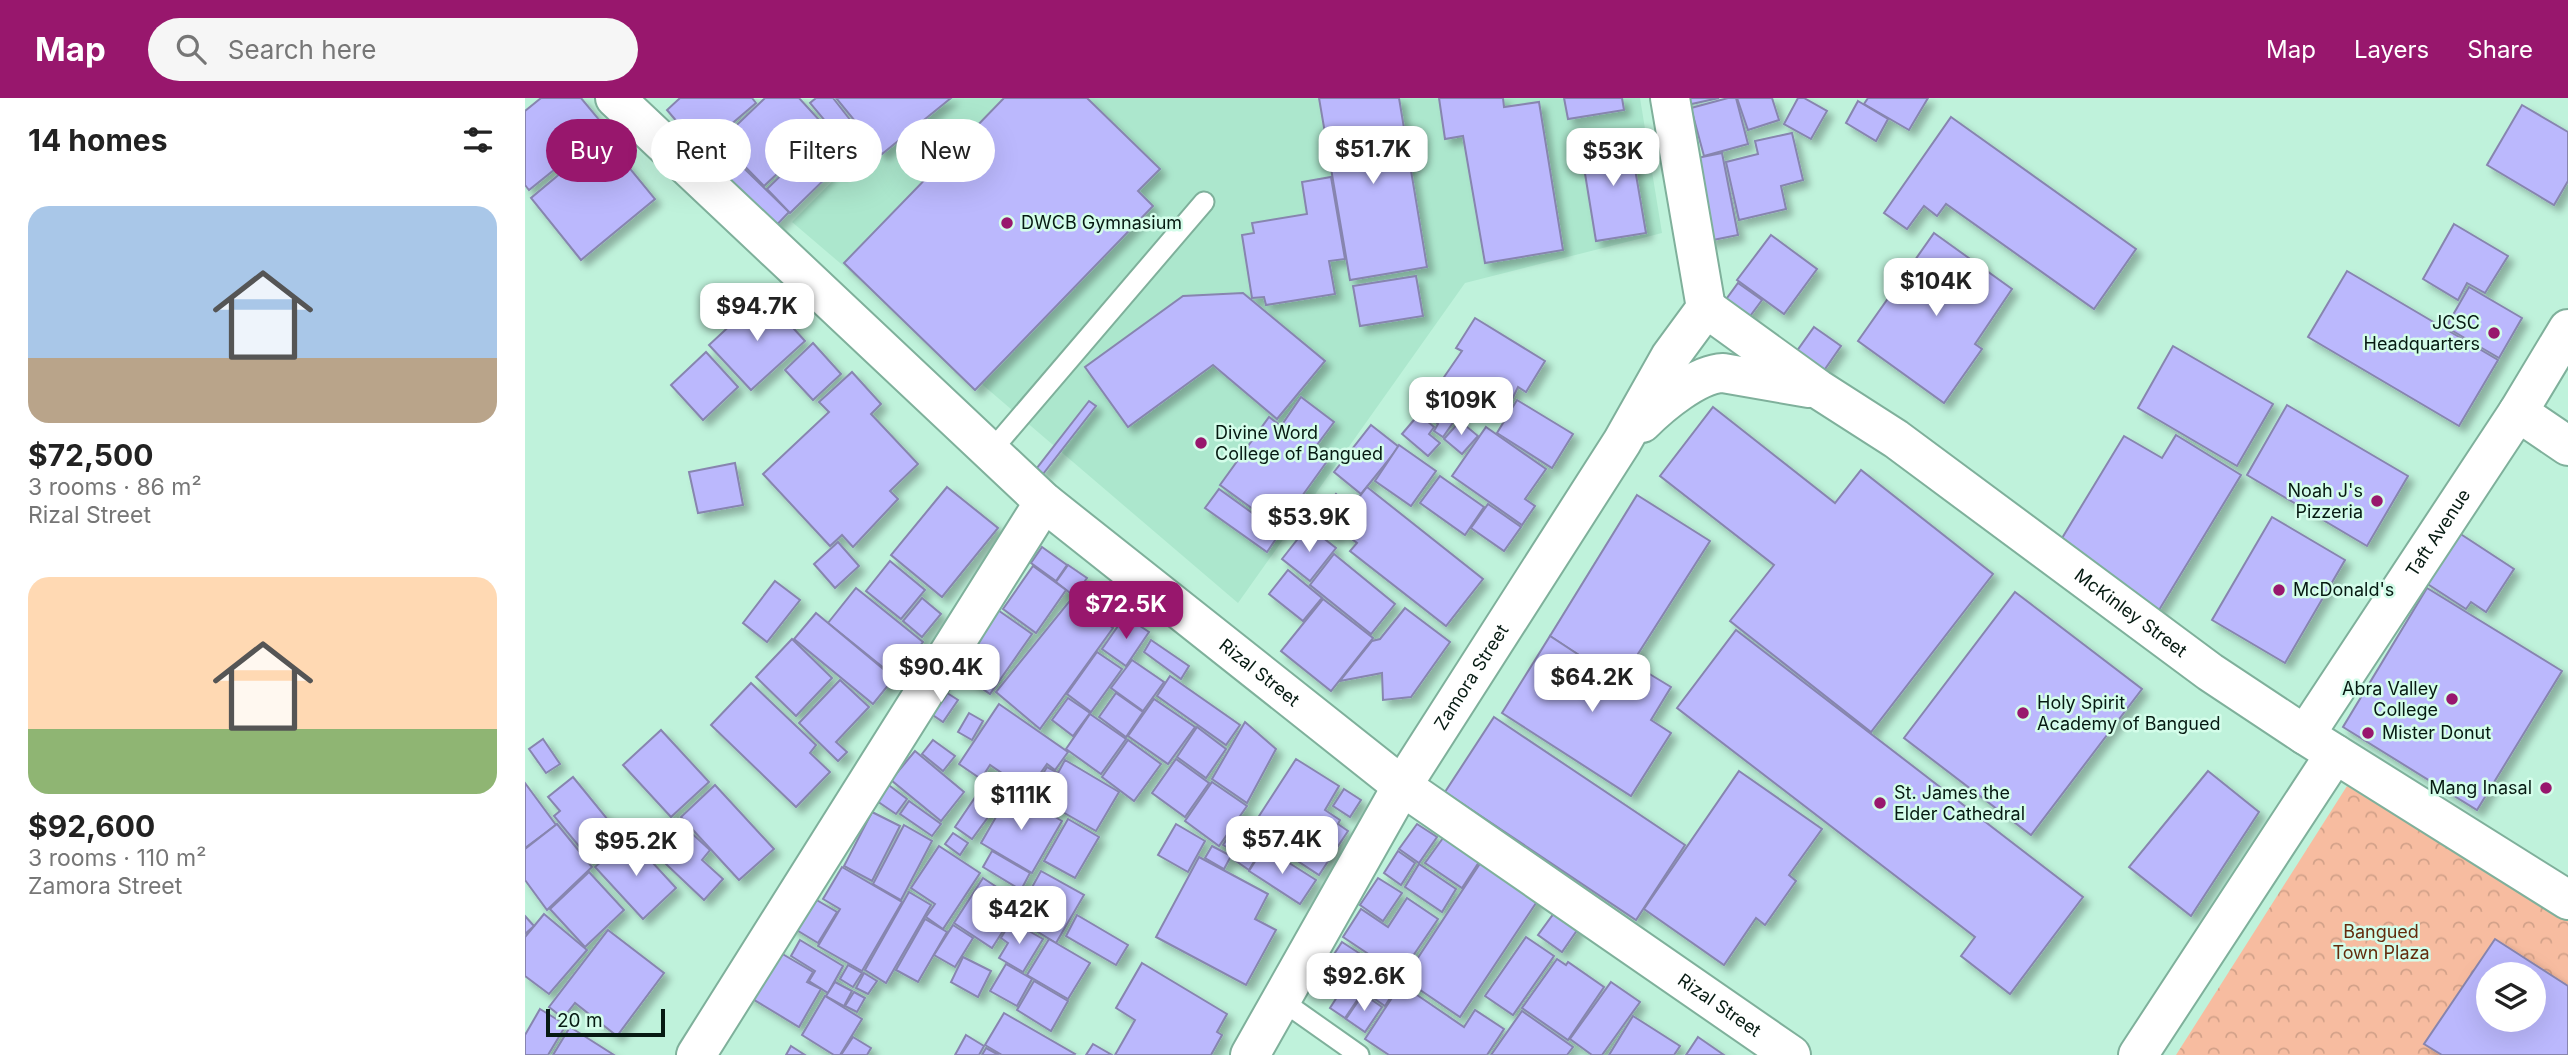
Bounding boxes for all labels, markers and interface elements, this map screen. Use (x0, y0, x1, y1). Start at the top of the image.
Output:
search box (148, 18, 638, 81)
text: Map (35, 29, 106, 69)
icon: search (172, 30, 210, 68)
text: Search here (228, 34, 376, 65)
text: Map (2266, 35, 2316, 64)
text: Layers (2354, 35, 2429, 64)
text: Share (2467, 35, 2533, 64)
chip: Buy (546, 119, 637, 182)
chip: Rent (651, 119, 751, 182)
chip: Filters (765, 119, 882, 182)
chip: New (896, 119, 995, 182)
icon: filters (459, 121, 497, 159)
text: 14 homes (28, 122, 167, 158)
pin: $51.7K (1316, 126, 1430, 186)
pin: $53K (1572, 129, 1654, 188)
text: $51.7K (1335, 135, 1411, 163)
text: $53K (1582, 137, 1644, 165)
place label: DWCB Gymnasium (1021, 212, 1182, 233)
marker: DWCB Gymnasium (999, 215, 1015, 231)
icon: home (200, 252, 326, 378)
pin: $104K (1887, 258, 1985, 318)
text: $104K (1900, 267, 1972, 295)
pin: $94.7K (700, 284, 814, 343)
text: $94.7K (716, 292, 798, 320)
place label: JCSC Headquarters (2364, 312, 2480, 354)
marker: JCSC Headquarters (2486, 325, 2502, 341)
pin: $109K (1412, 378, 1510, 437)
text: $109K (1425, 386, 1497, 414)
place label: Divine Word College of Bangued (1215, 422, 1383, 464)
marker: Divine Word College of Bangued (1193, 435, 1209, 451)
text: $72,500 (28, 437, 153, 473)
text: 3 rooms · 86 m² (28, 473, 202, 501)
place label: Noah J's Pizzeria (2287, 480, 2363, 522)
street label: Taft Avenue (2401, 485, 2474, 580)
marker: Noah J's Pizzeria (2369, 493, 2385, 509)
pin: $53.9K (1252, 494, 1366, 554)
text: Rizal Street (28, 501, 151, 529)
text: $53.9K (1268, 503, 1351, 531)
street label: McKinley Street (2071, 564, 2191, 661)
place label: McDonald's (2293, 579, 2394, 600)
pin: $72.5K (1069, 582, 1183, 641)
marker: McDonald's (2271, 582, 2287, 598)
text: $72.5K (1085, 590, 1167, 618)
street label: Zamora Street (1430, 620, 1513, 734)
icon: home (200, 623, 326, 749)
street label: Rizal Street (1215, 634, 1304, 711)
pin: $90.4K (884, 644, 998, 704)
text: $90.4K (899, 653, 983, 681)
pin: $64.2K (1535, 654, 1649, 714)
text: $64.2K (1550, 663, 1634, 691)
place label: Abra Valley College (2342, 678, 2438, 720)
marker: Abra Valley College (2444, 691, 2460, 707)
place label: Holy Spirit Academy of Bangued (2037, 692, 2220, 734)
marker: Holy Spirit Academy of Bangued (2015, 705, 2031, 721)
place label: Mister Donut (2382, 722, 2491, 743)
marker: Mister Donut (2360, 725, 2376, 741)
pin: $111K (972, 772, 1070, 832)
place label: Mang Inasal (2429, 777, 2532, 798)
marker: Mang Inasal (2538, 780, 2554, 796)
text: $111K (990, 781, 1052, 809)
place label: St. James the Elder Cathedral (1894, 782, 2025, 824)
marker: St. James the Elder Cathedral (1872, 795, 1888, 811)
text: $92,600 (28, 808, 155, 844)
pin: $57.4K (1225, 816, 1339, 876)
pin: $95.2K (579, 818, 693, 878)
text: $57.4K (1242, 825, 1322, 853)
text: $95.2K (595, 827, 677, 855)
text: 3 rooms · 110 m² (28, 844, 206, 872)
text: Zamora Street (28, 872, 182, 900)
pin: $42K (978, 886, 1060, 946)
text: $42K (988, 895, 1050, 923)
park label: Bangued Town Plaza (2332, 921, 2430, 963)
pin: $92.6K (1307, 954, 1421, 1013)
text: $92.6K (1323, 962, 1405, 990)
map controls (2476, 962, 2546, 1032)
button: layers (2476, 962, 2546, 1032)
street label: Rizal Street (1674, 969, 1765, 1041)
scale bar (546, 1006, 665, 1038)
text: 20 m (557, 1009, 603, 1032)

